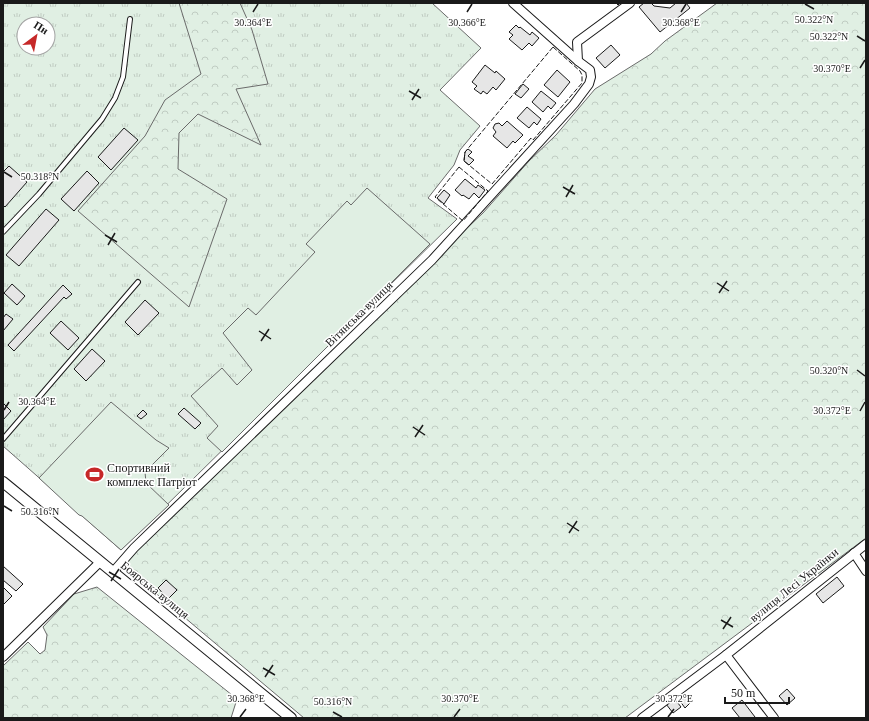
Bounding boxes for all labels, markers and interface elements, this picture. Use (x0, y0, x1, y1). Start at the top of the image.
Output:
text: 50.322°N (795, 14, 833, 25)
north arrow (16, 16, 56, 56)
text: 30.364°E (234, 17, 272, 28)
text: 30.366°E (448, 17, 486, 28)
text: 30.368°E (662, 17, 700, 28)
text: Пн (32, 18, 51, 37)
text: 50.322°N (810, 31, 848, 42)
text: 30.370°E (813, 63, 851, 74)
text: 50.318°N (21, 171, 59, 182)
street label: Вітянська вулиця (322, 278, 396, 350)
text: 50.320°N (810, 365, 848, 376)
text: 30.364°E (18, 396, 56, 407)
text: 30.372°E (813, 405, 851, 416)
place label: Спортивний комплекс Патріот (107, 461, 197, 489)
sports icon: Спортивний комплекс Патріот (84, 465, 104, 485)
text: 50.316°N (21, 506, 59, 517)
street label: вулиця Лесі Українки (747, 545, 842, 625)
street label: Боярська вулиця (118, 558, 192, 622)
scale bar (725, 679, 789, 705)
text: 50 m (731, 686, 756, 700)
text: 30.368°E (227, 693, 265, 704)
text: 30.370°E (441, 693, 479, 704)
text: 30.372°E (655, 693, 693, 704)
text: 50.316°N (314, 696, 352, 707)

